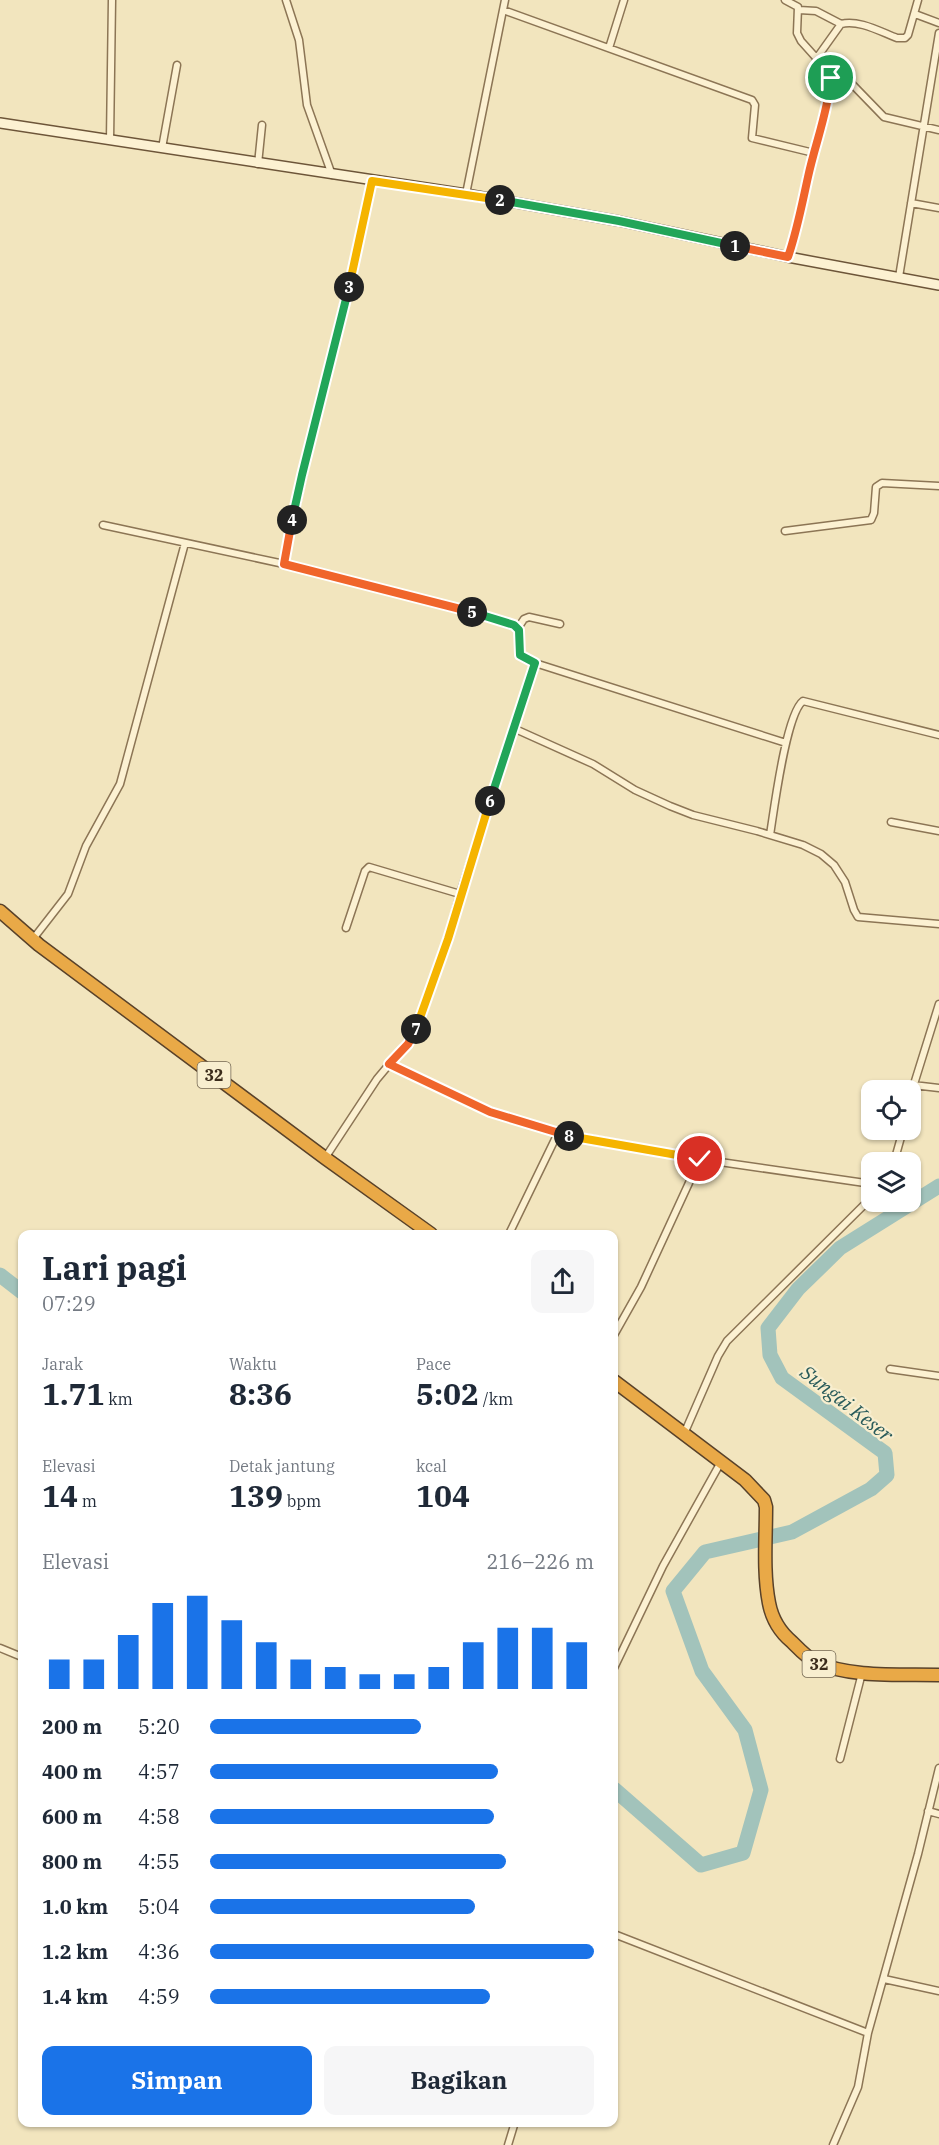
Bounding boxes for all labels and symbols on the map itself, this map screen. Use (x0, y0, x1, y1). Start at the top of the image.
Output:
pin (805, 52, 856, 103)
pin: 2 (485, 185, 515, 215)
pin: 1 (720, 231, 750, 261)
pin: 3 (334, 272, 364, 302)
pin: 4 (277, 505, 307, 535)
pin: 5 (457, 597, 487, 627)
pin: 6 (475, 786, 505, 816)
pin: 7 (401, 1014, 431, 1044)
road number: 32 (198, 1062, 230, 1088)
pin: 8 (554, 1121, 584, 1151)
pin (674, 1133, 725, 1184)
water label: Sungai Keser (794, 1358, 900, 1448)
road number: 32 (802, 1651, 836, 1677)

